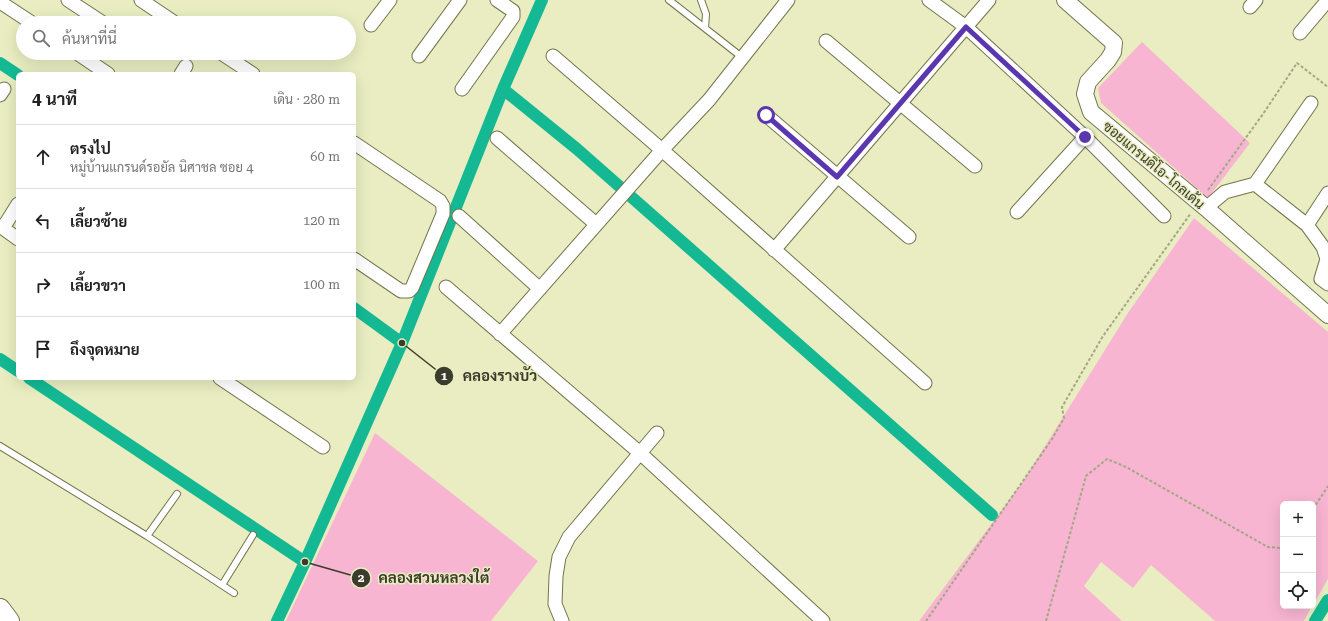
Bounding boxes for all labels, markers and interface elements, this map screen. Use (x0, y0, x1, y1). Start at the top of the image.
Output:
search box (16, 16, 356, 60)
icon: search (30, 27, 52, 49)
text: ค้นหาที่นี่ (62, 30, 117, 48)
text: 4 นาที (32, 89, 77, 109)
text: เดิน · 280 m (273, 92, 340, 107)
route start (757, 106, 775, 124)
street label: ซอยแกรนดิโอ-โกลเด้น (1100, 117, 1209, 212)
route end (1076, 128, 1094, 146)
text: ตรงไป (70, 140, 111, 158)
icon: ahead (32, 146, 54, 168)
text: 60 m (310, 149, 340, 164)
text: หมู่บ้านแกรนด์รอยัล นิศาชล ซอย 4 (70, 160, 253, 175)
icon: left (32, 210, 54, 232)
text: เลี้ยวซ้าย (70, 213, 127, 231)
text: 120 m (303, 213, 340, 228)
icon: right (32, 274, 54, 296)
text: เลี้ยวขวา (70, 277, 126, 295)
text: 100 m (303, 277, 340, 292)
icon: arrive (32, 338, 54, 360)
text: ถึงจุดหมาย (70, 341, 140, 359)
callout: คลองรางบัว (434, 362, 545, 389)
text: คลองรางบัว (463, 366, 537, 385)
text: 1 (441, 369, 448, 383)
map controls (1280, 501, 1316, 609)
button: + (1280, 501, 1316, 537)
button: − (1280, 537, 1316, 573)
callout: คลองสวนหลวงใต้ (351, 565, 498, 592)
text: คลองสวนหลวงใต้ (378, 568, 490, 587)
text: 2 (358, 571, 365, 585)
button: locate (1280, 573, 1316, 609)

